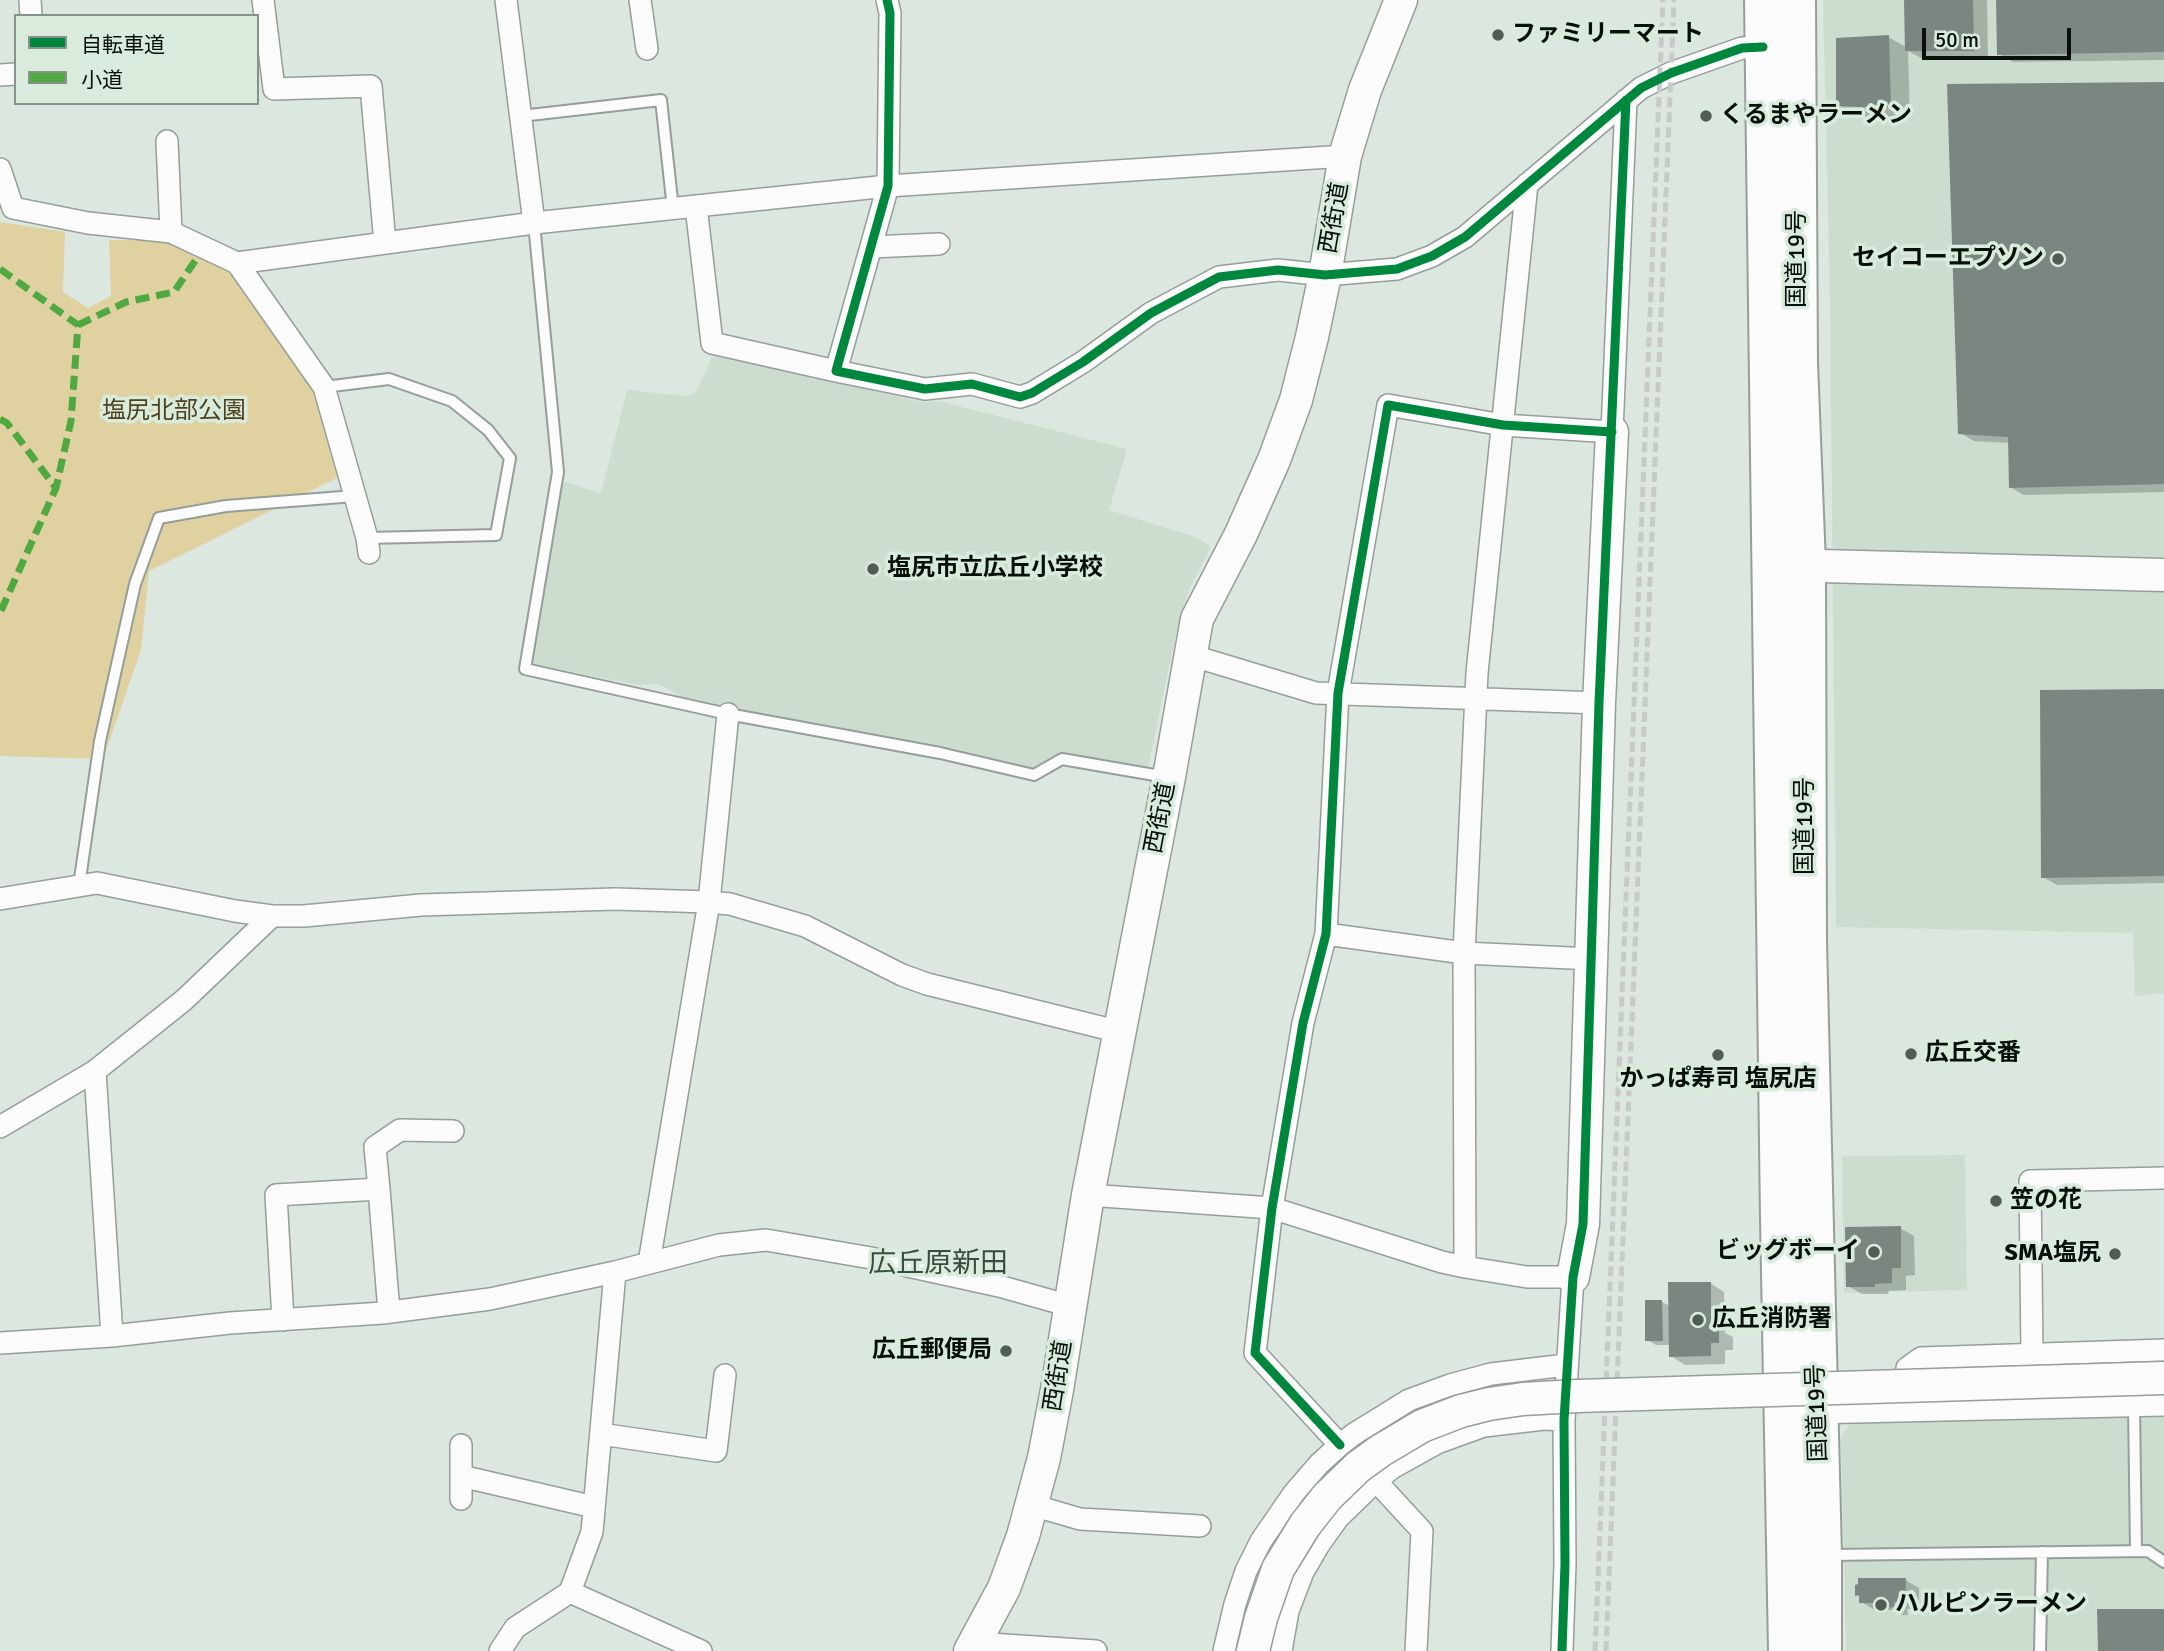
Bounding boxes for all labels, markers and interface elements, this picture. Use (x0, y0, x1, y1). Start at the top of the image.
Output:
legend (14, 14, 259, 105)
scale bar (1926, 14, 2075, 58)
place label: ファミリーマート (1512, 21, 1704, 49)
marker: ファミリーマート (1490, 27, 1506, 43)
text: 50 m (1935, 27, 1979, 53)
text: 自転車道 (81, 32, 165, 58)
text: 小道 (81, 67, 123, 93)
place label: くるまやラーメン (1720, 102, 1912, 130)
marker: くるまやラーメン (1698, 108, 1714, 124)
street label: 西街道 (1315, 180, 1355, 256)
street label: 国道19号 (1784, 210, 1812, 308)
place label: セイコーエプソン (1852, 245, 2044, 273)
marker: セイコーエプソン (2050, 251, 2066, 267)
park label: 塩尻北部公園 (102, 398, 246, 426)
place label: 塩尻市立広丘小学校 (887, 555, 1103, 583)
marker: 塩尻市立広丘小学校 (865, 561, 881, 577)
street label: 国道19号 (1792, 777, 1820, 875)
street label: 西街道 (1140, 780, 1182, 856)
place label: 広丘交番 (1925, 1040, 2021, 1068)
marker: 広丘交番 (1903, 1046, 1919, 1062)
marker: かっぱ寿司 塩尻店 (1710, 1047, 1726, 1063)
place label: かっぱ寿司 塩尻店 (1619, 1066, 1817, 1094)
place label: 笠の花 (2010, 1187, 2082, 1215)
marker: 笠の花 (1988, 1193, 2004, 1209)
place label: ビッグボーイ (1716, 1238, 1860, 1266)
place label: SMA塩尻 (2004, 1240, 2101, 1268)
marker: ビッグボーイ (1866, 1244, 1882, 1260)
marker: SMA塩尻 (2107, 1246, 2123, 1262)
district label: 広丘原新田 (868, 1248, 1008, 1282)
place label: 広丘消防署 (1712, 1306, 1832, 1334)
marker: 広丘消防署 (1690, 1312, 1706, 1328)
place label: 広丘郵便局 (872, 1337, 992, 1365)
street label: 西街道 (1039, 1338, 1079, 1414)
marker: 広丘郵便局 (998, 1343, 1014, 1359)
street label: 国道19号 (1802, 1364, 1834, 1462)
place label: ハルピンラーメン (1895, 1591, 2087, 1619)
marker: ハルピンラーメン (1873, 1597, 1889, 1613)

